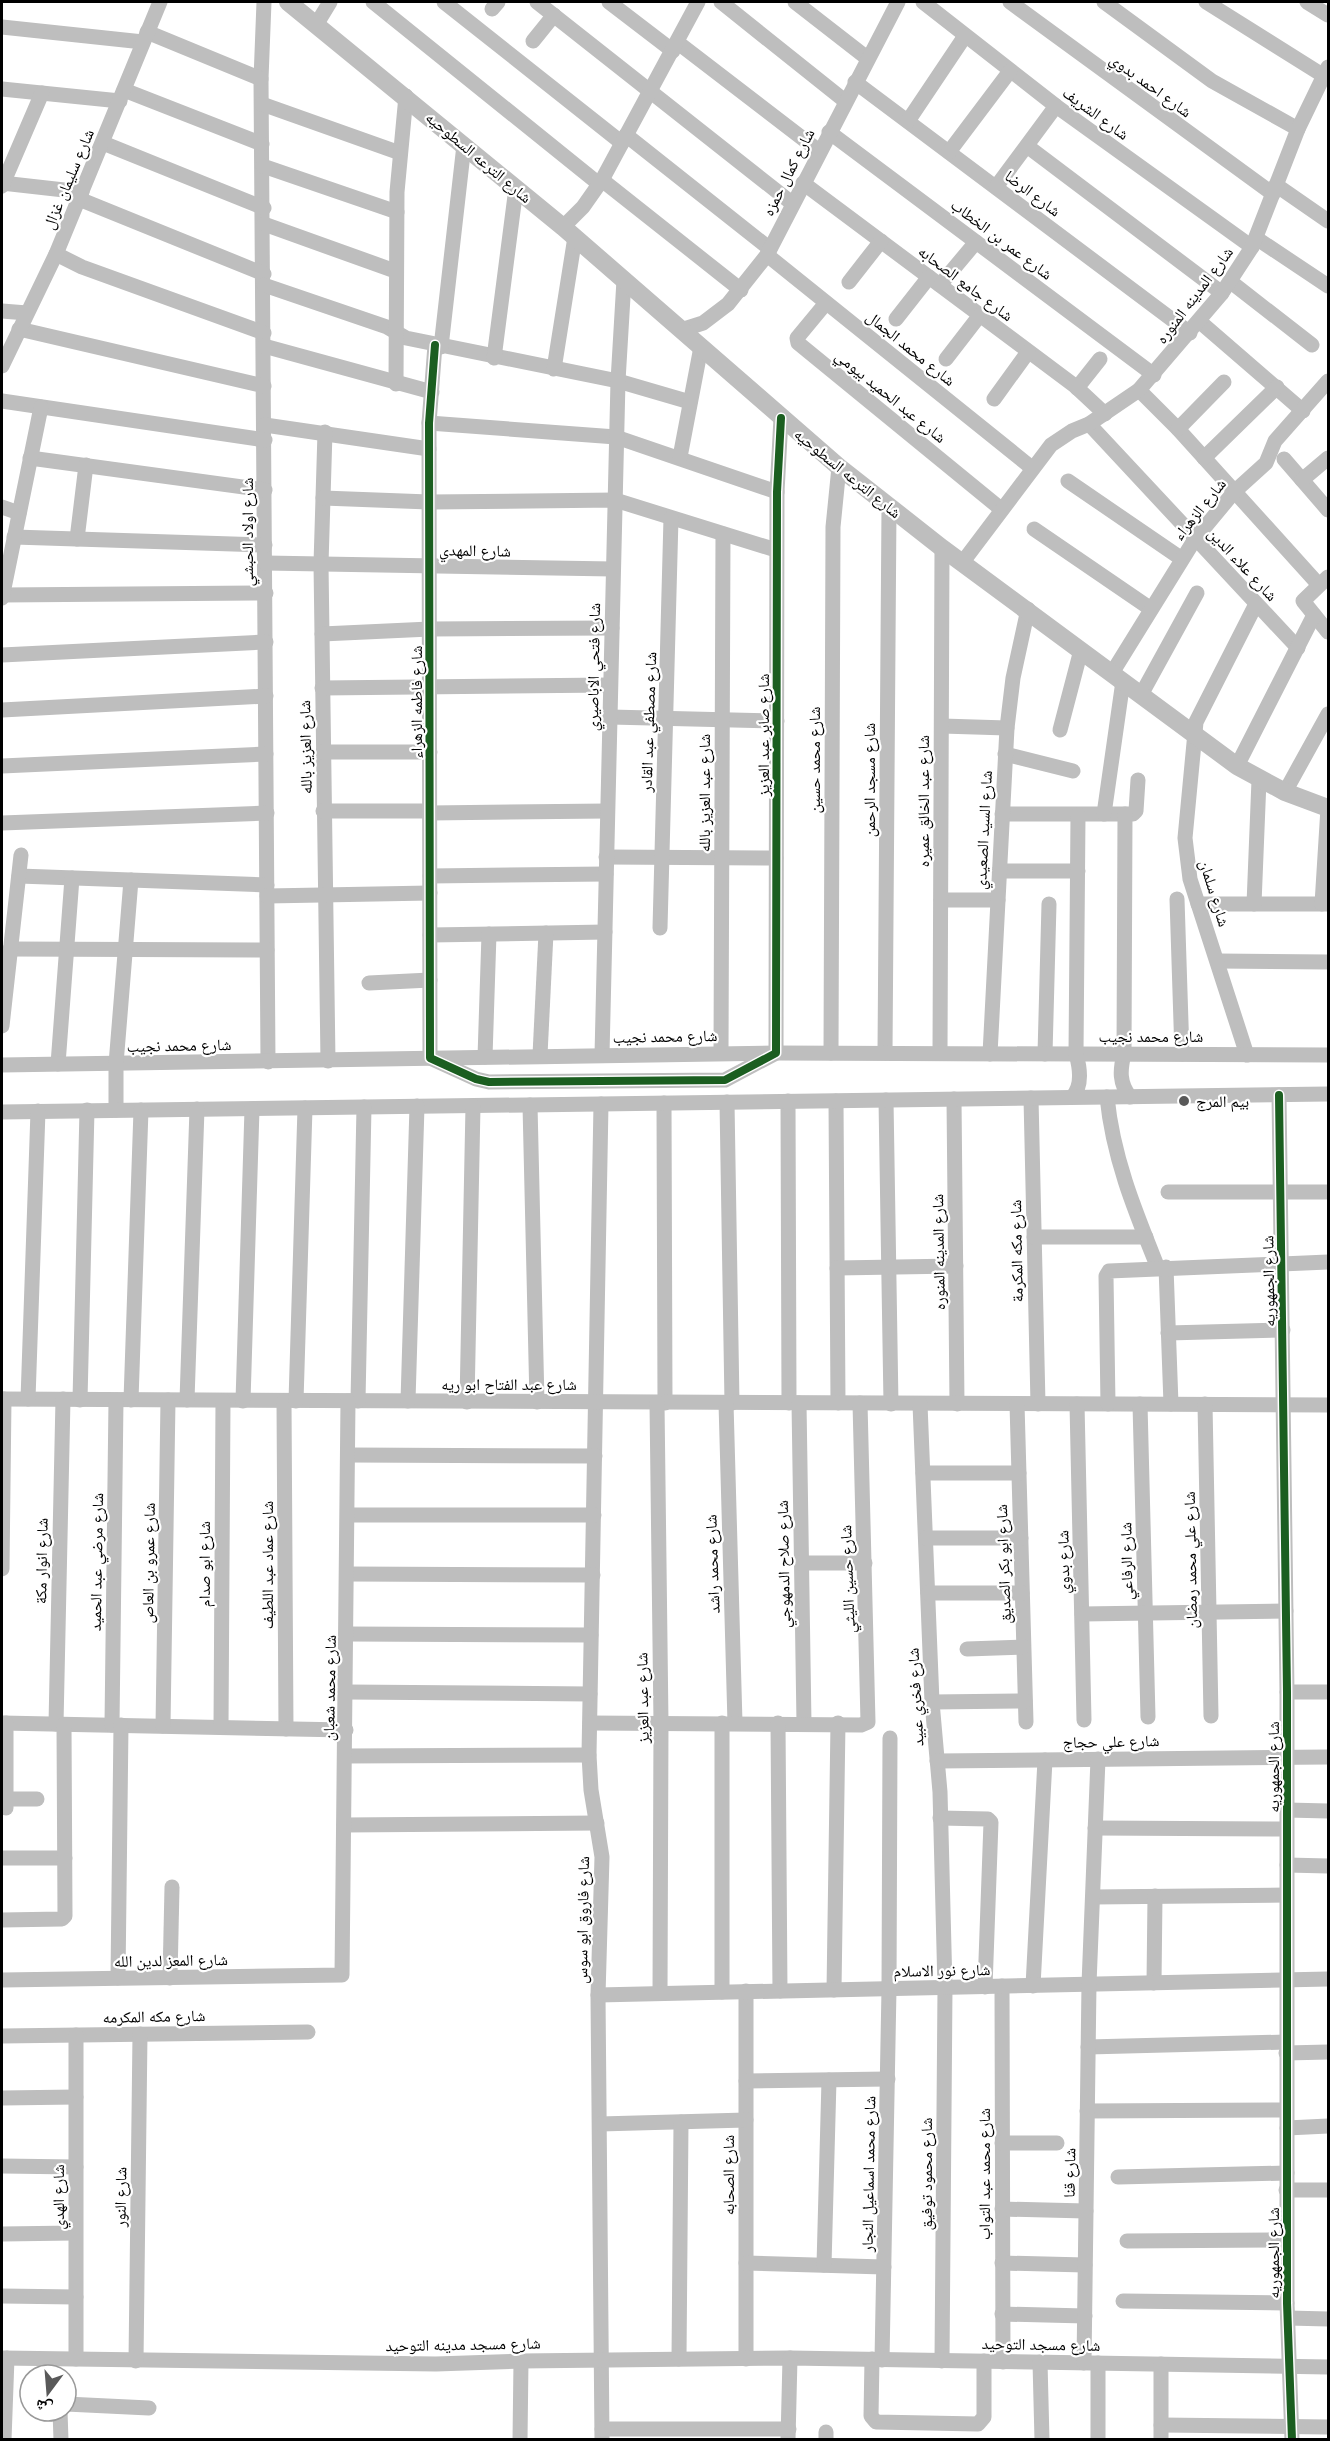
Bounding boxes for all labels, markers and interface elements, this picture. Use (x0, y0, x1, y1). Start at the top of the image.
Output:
street label: شارع احمد بدوي (1104, 49, 1196, 124)
street label: شارع الشريف (1058, 82, 1133, 145)
street label: شارع الترعه السطوحيه (421, 107, 536, 208)
street label: شارع كمال حمزه (757, 125, 819, 219)
street label: شارع سليمان غزال (38, 126, 99, 232)
street label: شارع الرضا (1000, 165, 1065, 221)
street label: شارع عمر بن الخطاب (947, 194, 1057, 285)
street label: شارع جامع الصحابه (914, 241, 1018, 326)
street label: شارع المدينه المنوره (1151, 243, 1238, 348)
street label: شارع محمد الجمال (862, 306, 960, 391)
street label: شارع عبد الحميد بيومي (830, 345, 951, 449)
street label: شارع الترعه السطوحيه (790, 424, 906, 523)
street label: شارع الزهراء (1168, 474, 1231, 545)
street label: شارع اولاد الحبشي (237, 477, 260, 587)
street label: شارع علاء الدين (1203, 523, 1282, 606)
street label: شارع المهدي (439, 539, 511, 564)
street label: شارع فتحي الاباصيري (582, 603, 607, 731)
street label: شارع فاطمه الزهراء (406, 646, 427, 759)
street label: شارع مصطفي عبد القادر (636, 651, 664, 794)
street label: شارع صابر عبد العزيز (753, 673, 774, 798)
street label: شارع العزيز بالله (294, 700, 317, 794)
street label: شارع محمد حسين (804, 707, 825, 813)
street label: شارع مسجد الرحمن (859, 723, 880, 837)
street label: شارع عبد العزيز بالله (694, 734, 715, 852)
street label: شارع عبد الخالق عميره (913, 735, 934, 867)
street label: شارع السيد الصعيدي (970, 770, 999, 890)
street label: شارع سلمان (1194, 857, 1235, 929)
street label: شارع محمد نجيب (612, 1025, 718, 1048)
street label: شارع محمد نجيب (1099, 1026, 1203, 1047)
street label: شارع محمد نجيب (126, 1034, 232, 1057)
place label: بيم المرج (1196, 1091, 1249, 1112)
marker: بيم المرج (1177, 1094, 1191, 1108)
street label: شارع المدينه المنوره (927, 1194, 950, 1310)
street label: شارع مكه المكرمة (1005, 1199, 1028, 1303)
street label: شارع الجمهوريه (1257, 1235, 1280, 1327)
street label: شارع عبد الفتاح ابو ريه (441, 1374, 577, 1395)
street label: شارع علي محمد رمضان (1179, 1491, 1204, 1629)
street label: شارع مرضي عبد الحميد (85, 1493, 110, 1631)
street label: شارع صلاح الدمهوجي (772, 1500, 797, 1628)
street label: شارع عماد عبد اللطيف (257, 1501, 278, 1629)
street label: شارع عمرو بن العاص (137, 1502, 160, 1624)
street label: شارع ابو بكر الصديق (991, 1504, 1016, 1624)
street label: شارع محمد راشد (700, 1514, 725, 1614)
street label: شارع انوار مكة (30, 1518, 53, 1604)
street label: شارع ابو صدام (194, 1521, 215, 1607)
street label: شارع الرفاعي (1115, 1522, 1140, 1600)
street label: شارع حسين الليثي (835, 1524, 862, 1633)
street label: شارع بدوي (1052, 1530, 1077, 1594)
street label: شارع محمد شعبان (318, 1635, 341, 1741)
street label: شارع فخري عبيد (902, 1647, 931, 1747)
street label: شارع عبد العزيز (631, 1652, 654, 1745)
street label: شارع الجمهوريه (1263, 1721, 1284, 1813)
street label: شارع علي حجاج (1062, 1730, 1160, 1755)
street label: شارع فاروق ابو سوس (571, 1856, 594, 1984)
street label: شارع المعز لدين الله (114, 1949, 228, 1972)
street label: شارع نور الاسلام (893, 1959, 991, 1982)
street label: شارع مكه المكرمه (102, 2005, 206, 2028)
street label: شارع محمد اسماعيل النجار (857, 2096, 880, 2253)
street label: شارع محمد عبد التواب (974, 2108, 995, 2240)
street label: شارع محمود توفيق (916, 2117, 937, 2231)
street label: شارع الصحابه (718, 2135, 739, 2215)
street label: شارع قنا (1059, 2148, 1080, 2198)
street label: شارع الهدي (48, 2164, 71, 2230)
street label: شارع النور (109, 2167, 132, 2228)
street label: شارع الجمهوريه (1263, 2207, 1284, 2299)
street label: شارع مسجد مدينه التوحيد (385, 2333, 541, 2356)
street label: شارع مسجد التوحيد (981, 2333, 1101, 2356)
north arrow (18, 2363, 78, 2423)
text: ش (33, 2395, 55, 2419)

